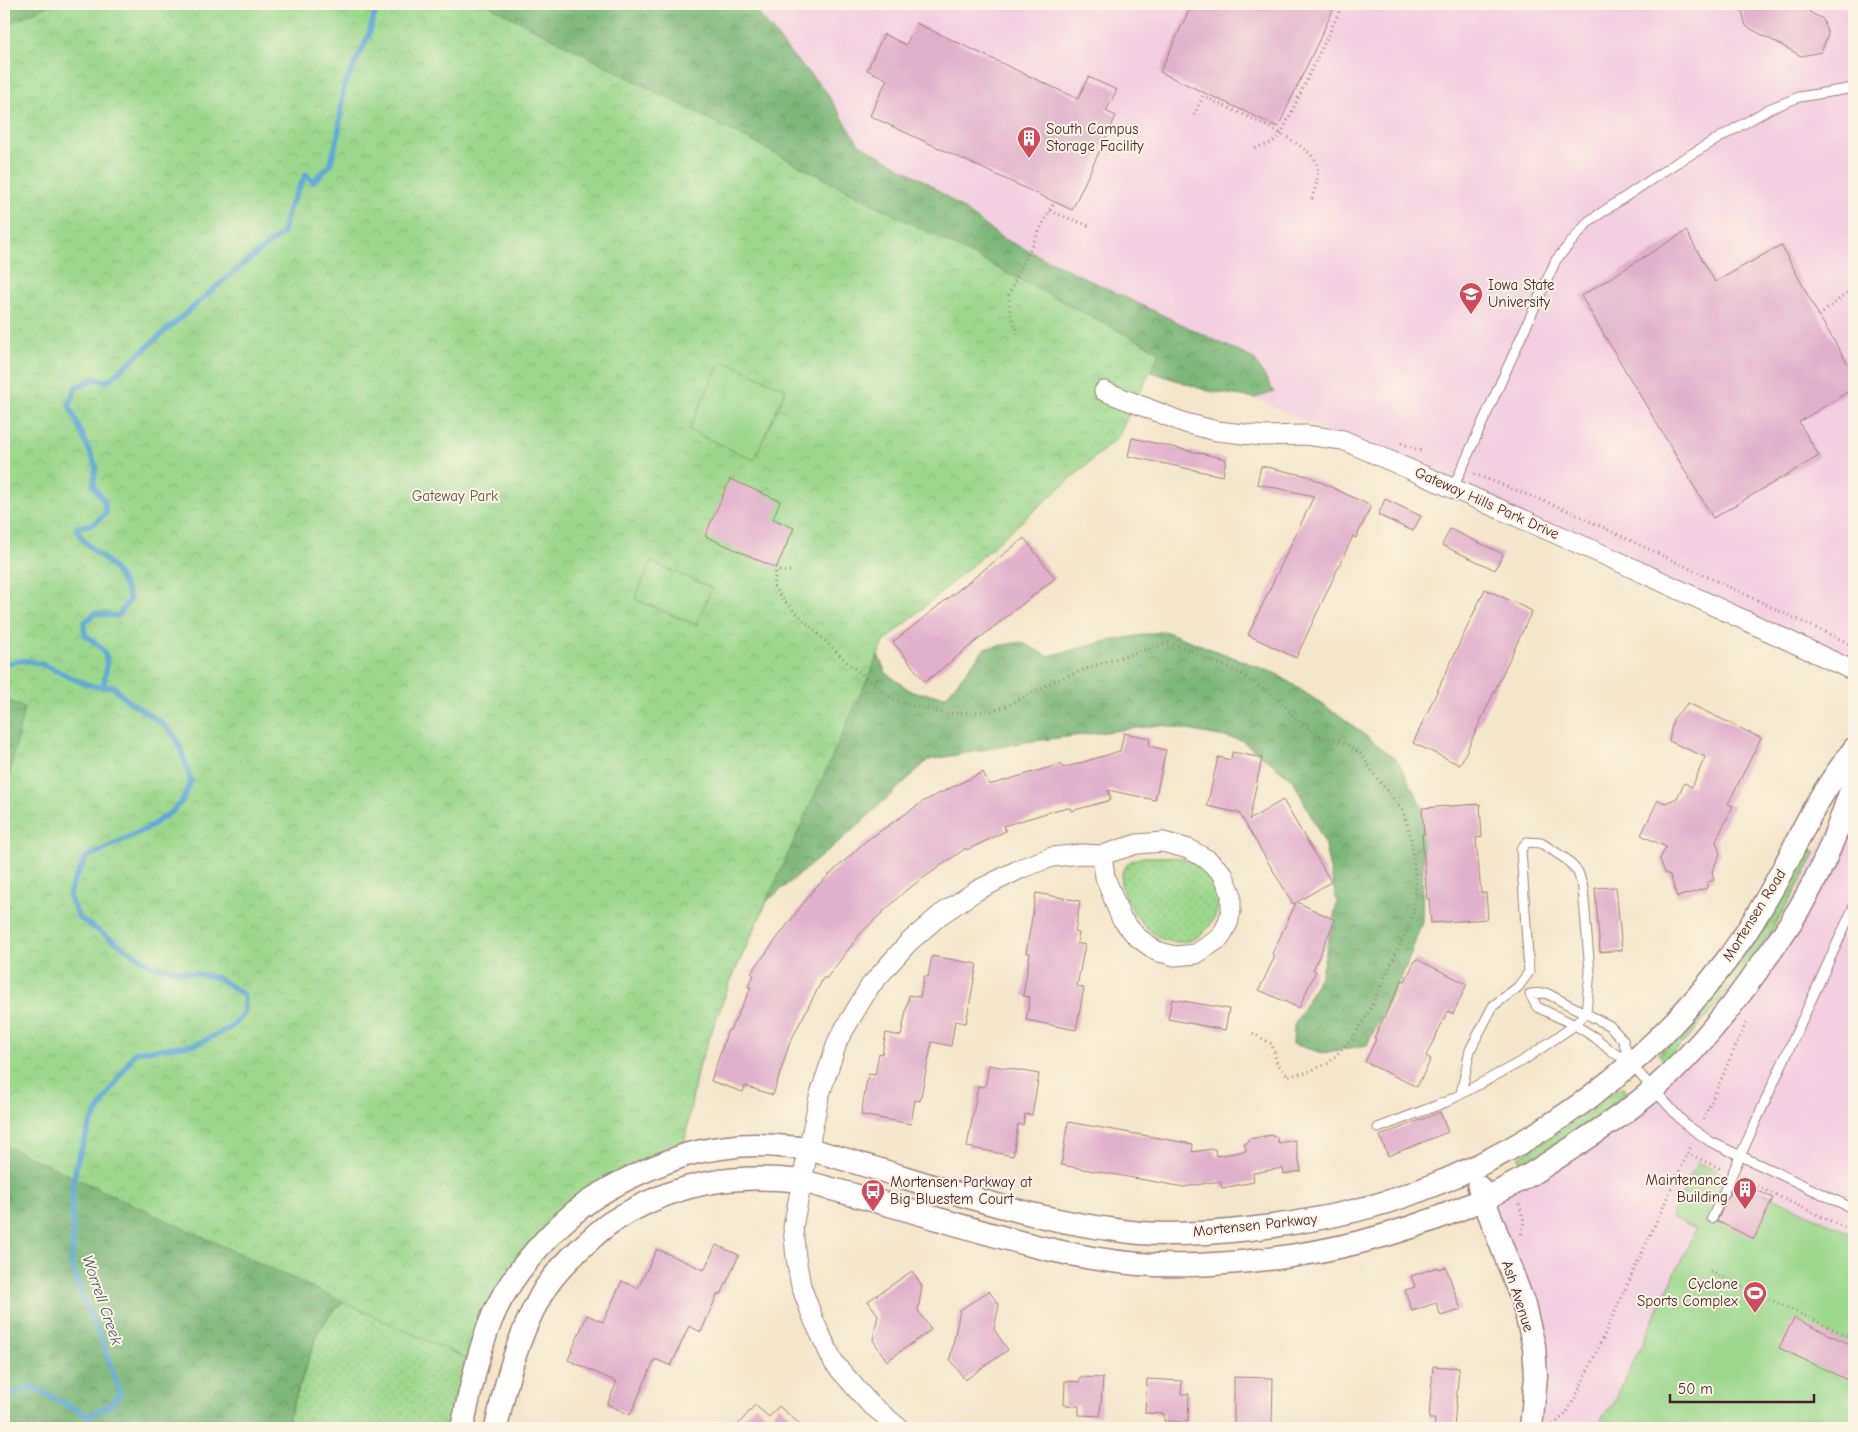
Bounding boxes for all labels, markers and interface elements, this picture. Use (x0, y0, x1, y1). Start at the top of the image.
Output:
place label: South Campus Storage Facility (1046, 120, 1144, 155)
building icon: South Campus Storage Facility (1016, 125, 1042, 159)
place label: Iowa State University (1488, 276, 1555, 311)
school or university icon: Iowa State University (1458, 281, 1484, 315)
street label: Gateway Hills Park Drive (1412, 463, 1562, 543)
park label: Gateway Park (412, 487, 499, 505)
street label: Mortensen Road (1718, 865, 1790, 965)
place label: Maintenance Building (1646, 1171, 1728, 1206)
place label: Mortensen Parkway at Big Bluestem Court (890, 1173, 1033, 1208)
building icon: Maintenance Building (1732, 1176, 1758, 1210)
bus stop icon: Mortensen Parkway at Big Bluestem Court (860, 1178, 886, 1212)
street label: Mortensen Parkway (1192, 1209, 1318, 1240)
water label: Worrell Creek (78, 1253, 126, 1348)
street label: Ash Avenue (1498, 1258, 1538, 1334)
place label: Cyclone Sports Complex (1637, 1275, 1739, 1310)
sports icon: Cyclone Sports Complex (1742, 1280, 1768, 1314)
scale bar (1670, 1372, 1814, 1404)
text: 50 m (1678, 1380, 1713, 1398)

